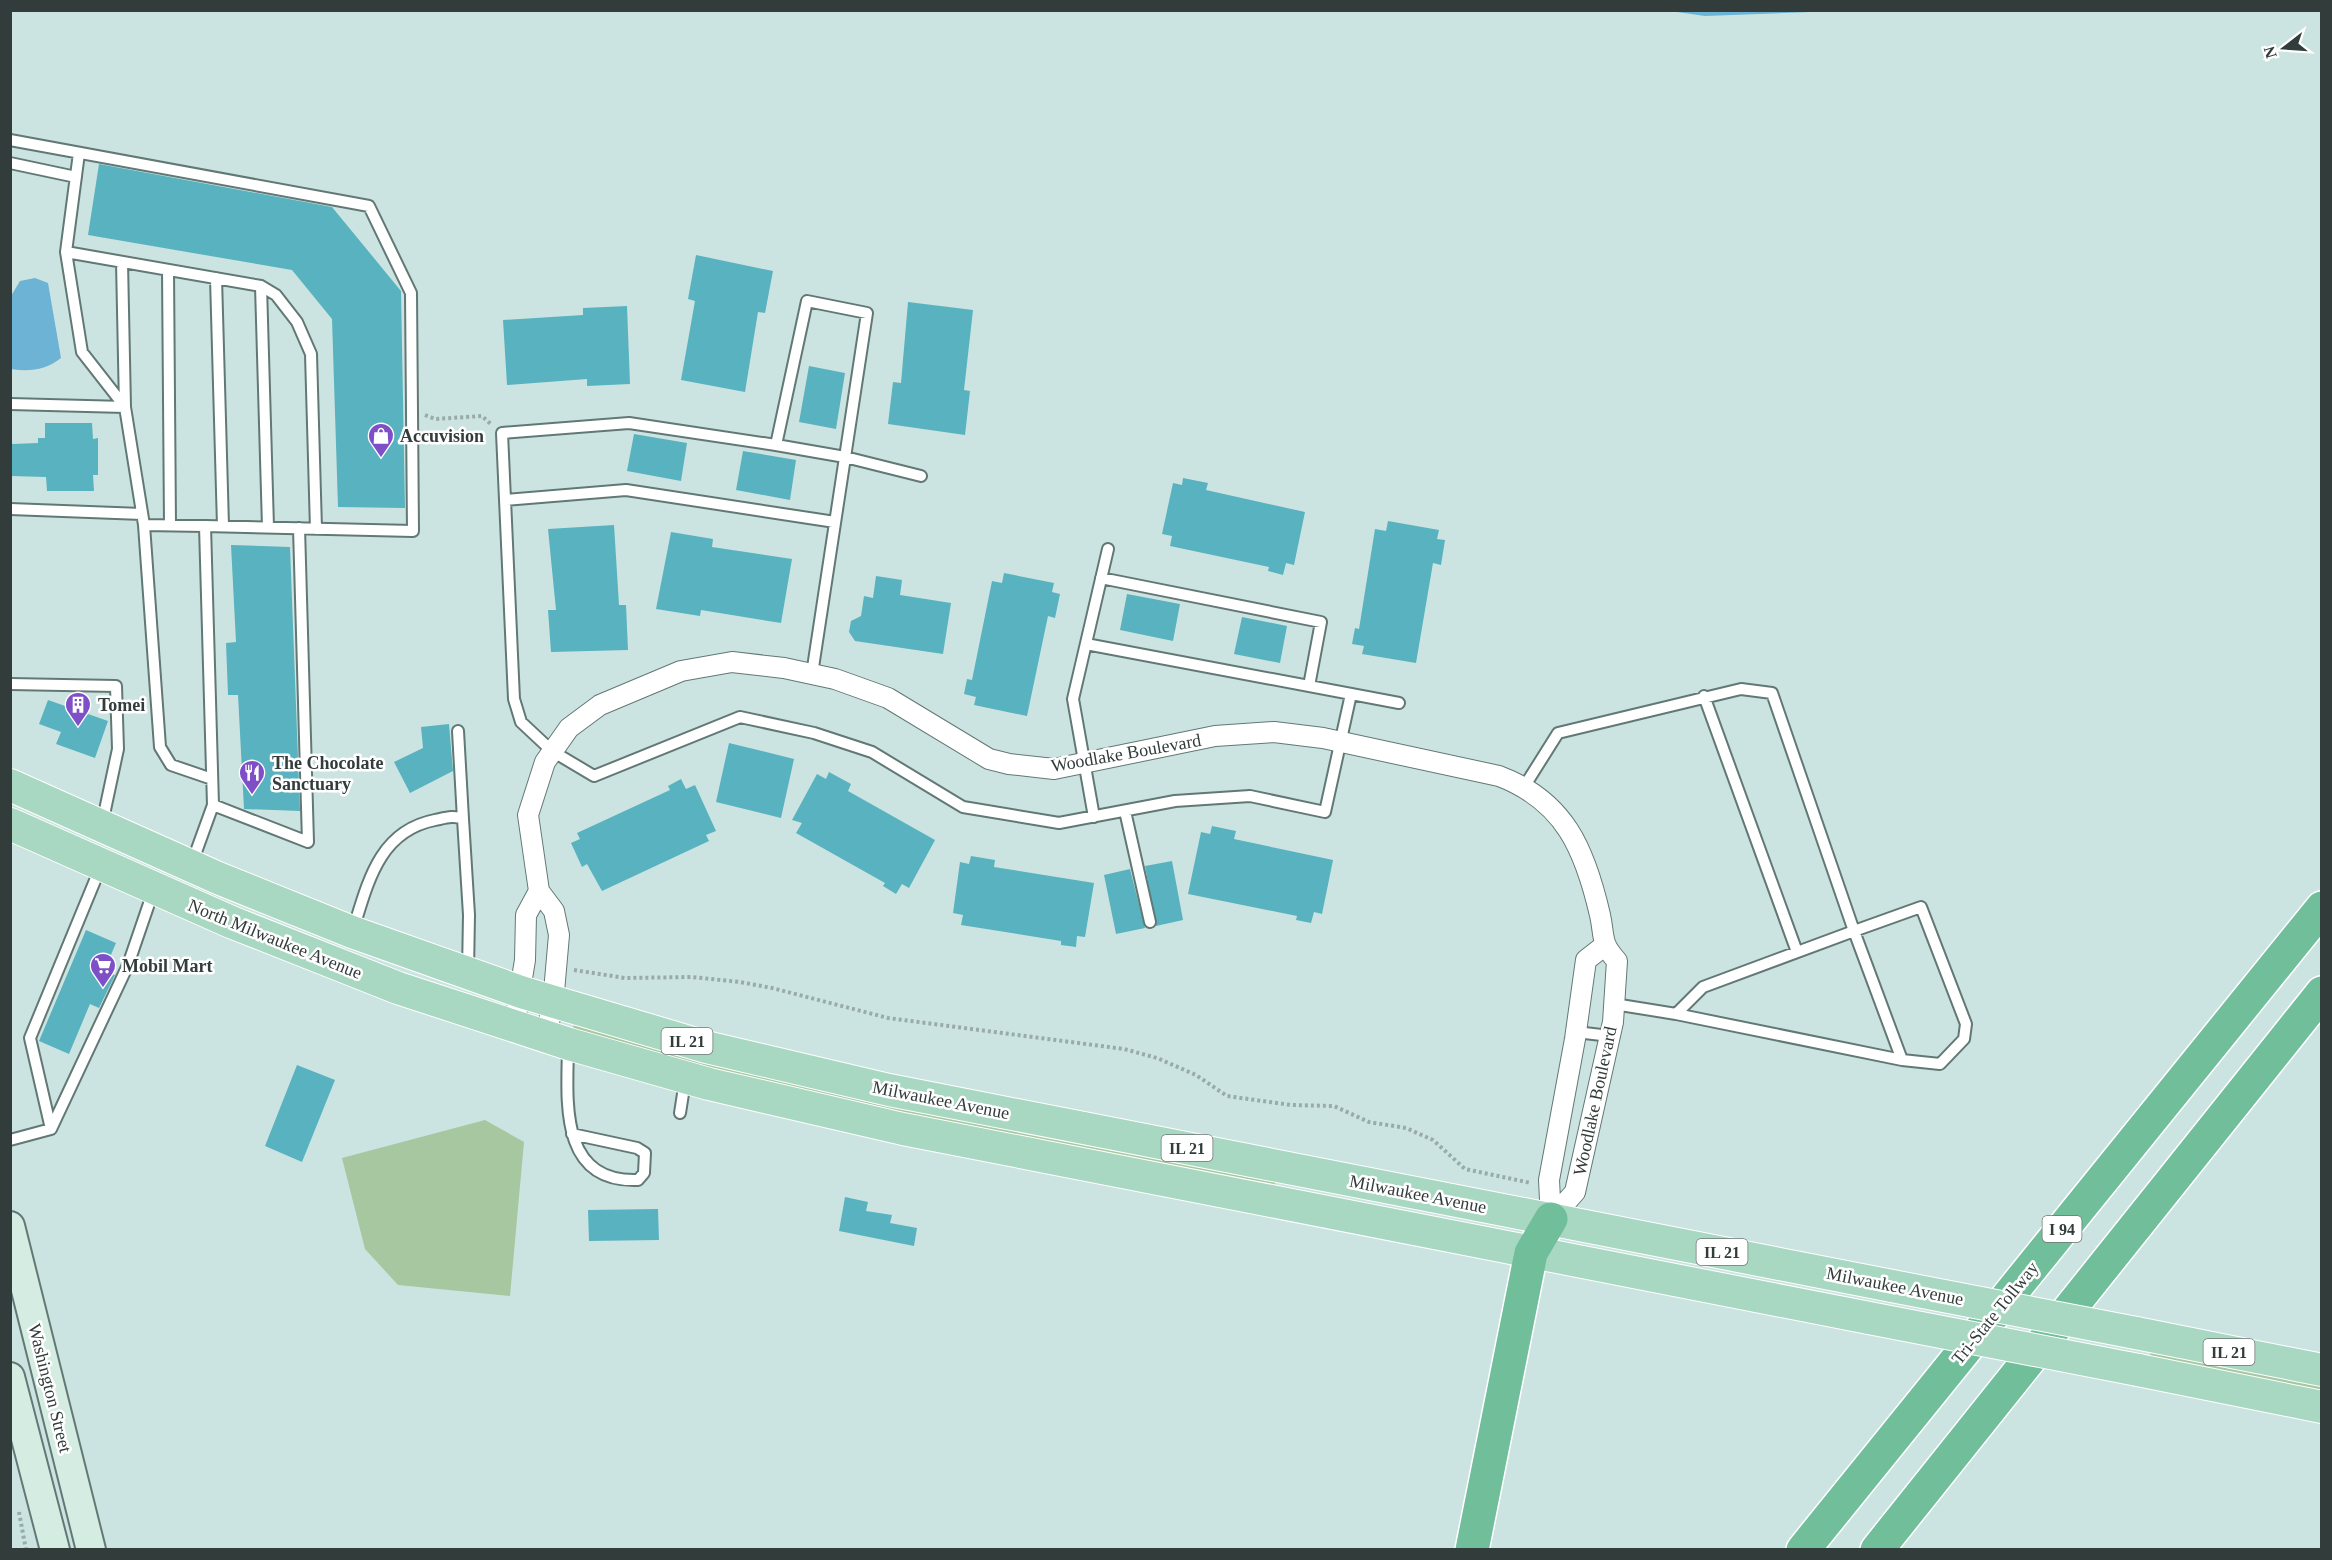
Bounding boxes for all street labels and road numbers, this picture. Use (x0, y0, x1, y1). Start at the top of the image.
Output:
street label: Woodlake Boulevard (1049, 730, 1203, 776)
street label: North Milwaukee Avenue (185, 895, 365, 983)
street label: Woodlake Boulevard (1569, 1025, 1621, 1177)
road number: IL 21 (662, 1028, 712, 1054)
street label: Milwaukee Avenue (871, 1077, 1011, 1123)
road number: IL 21 (1162, 1135, 1212, 1161)
street label: Milwaukee Avenue (1348, 1171, 1488, 1217)
road number: I 94 (2042, 1216, 2082, 1242)
road number: IL 21 (1696, 1239, 1748, 1265)
street label: Tri-State Tollway (1948, 1258, 2042, 1368)
street label: Milwaukee Avenue (1825, 1263, 1965, 1309)
street label: Washington Street (24, 1322, 76, 1454)
road number: IL 21 (2204, 1339, 2254, 1365)

